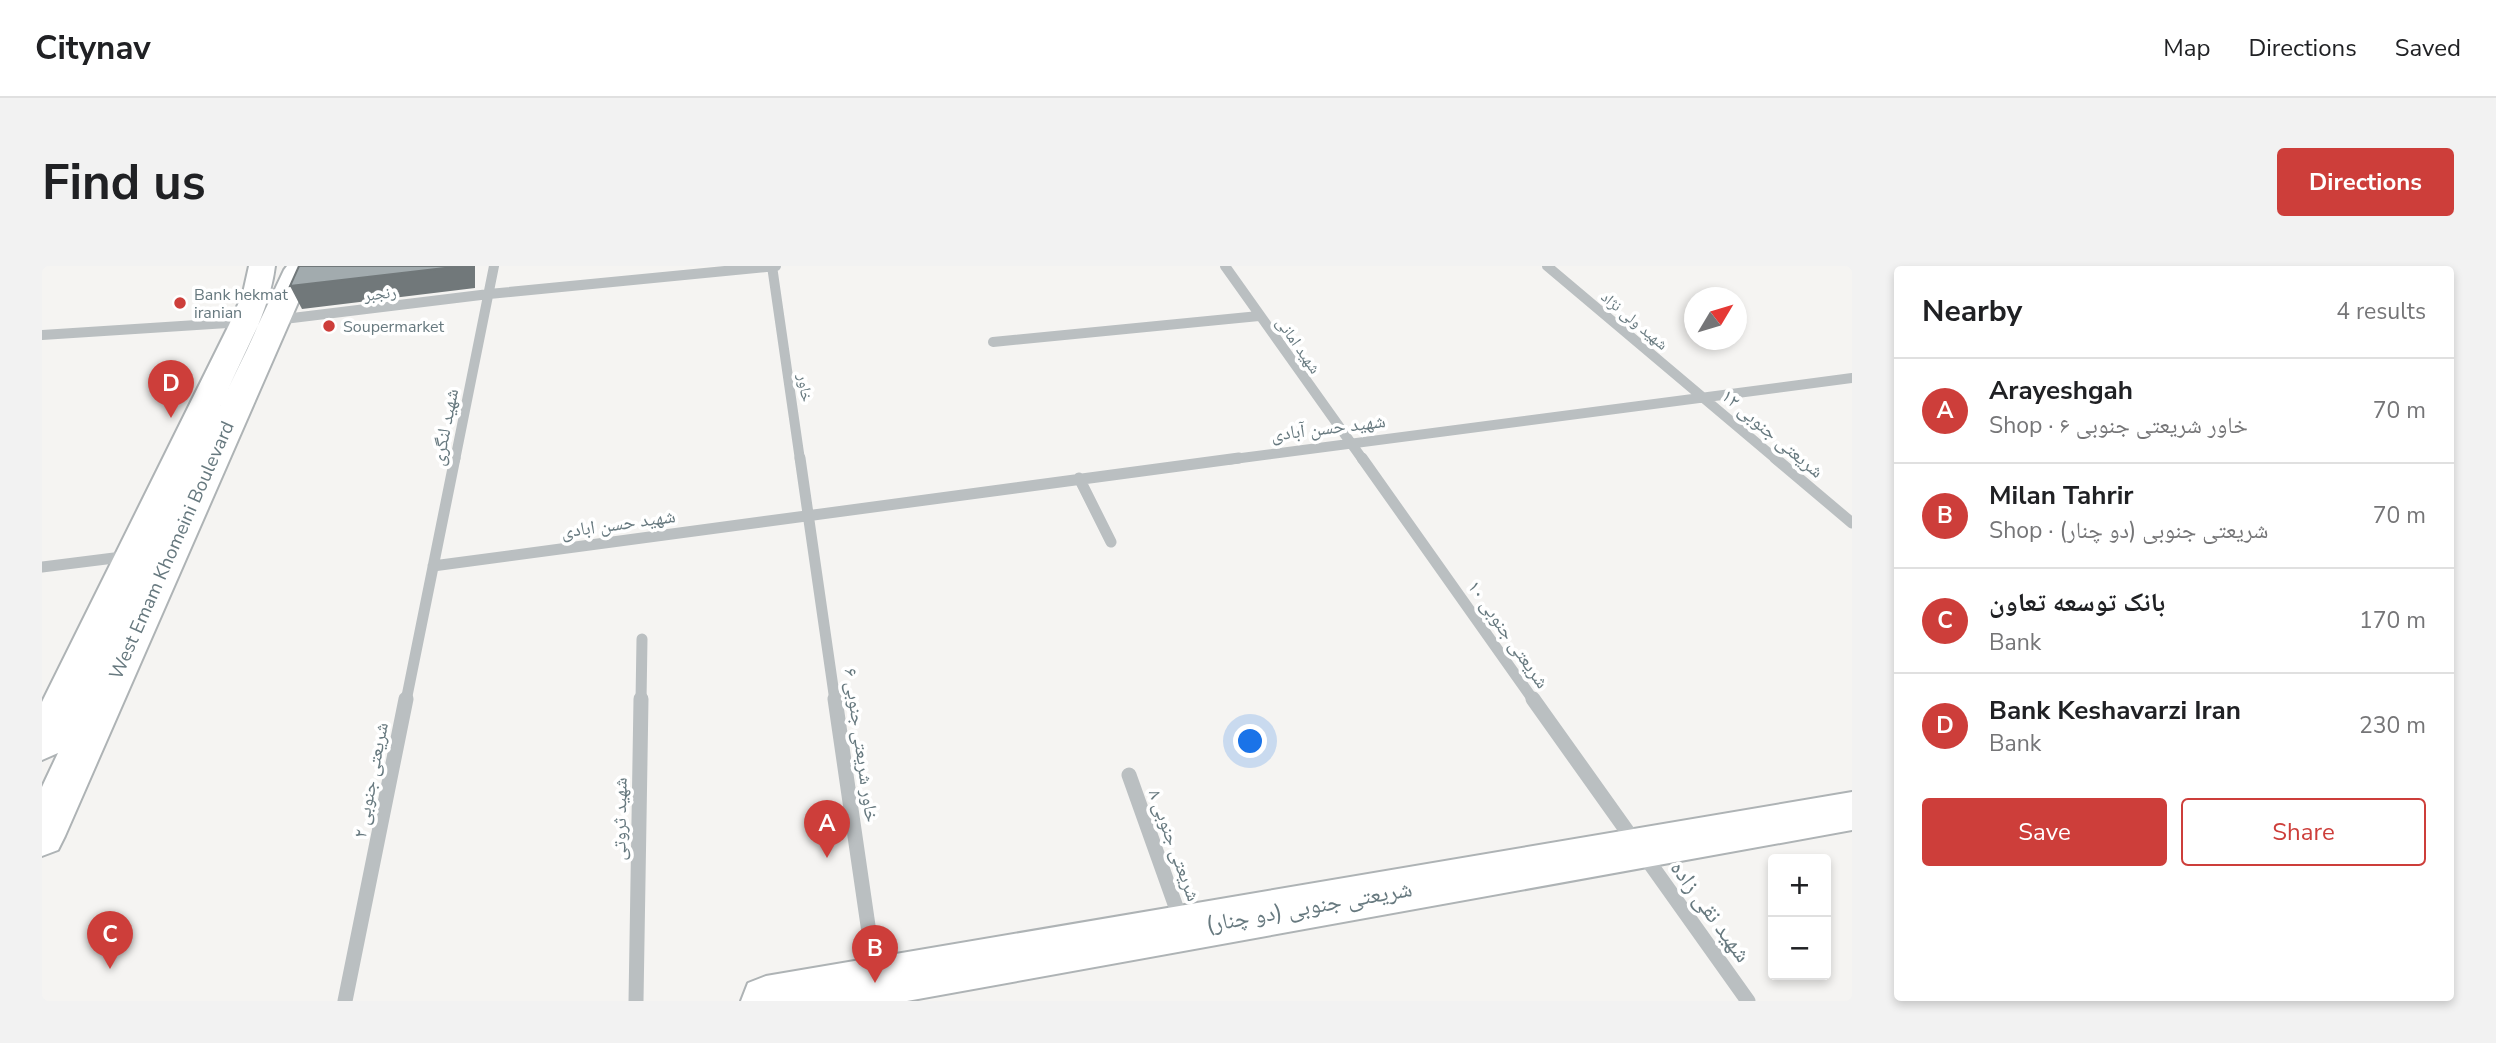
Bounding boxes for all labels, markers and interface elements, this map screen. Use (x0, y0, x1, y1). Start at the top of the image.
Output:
text: Citynav (35, 26, 151, 71)
text: Map (2163, 32, 2210, 64)
text: Directions (2248, 32, 2357, 64)
text: Saved (2395, 32, 2461, 64)
button: Directions (2277, 148, 2454, 216)
text: Find us (42, 149, 206, 216)
street label: رنجبر (362, 281, 398, 307)
place label: Bank hekmat iranian (194, 284, 288, 324)
street label: شهید ولی نژاد (1596, 286, 1673, 355)
north arrow (1684, 287, 1747, 350)
text: Nearby (1922, 291, 2022, 332)
marker: Bank hekmat iranian (172, 295, 188, 311)
text: 4 results (2336, 296, 2426, 327)
street label: شهید امانی (1271, 313, 1326, 378)
place label: Soupermarket (343, 316, 444, 338)
marker: Soupermarket (321, 318, 337, 334)
pin: D (148, 360, 194, 418)
street label: خاور (792, 372, 818, 403)
text: Arayeshgah (1989, 373, 2133, 408)
street label: شریعتی جنوبی ۱۲ (1716, 383, 1829, 484)
street label: شهید لنگری (425, 386, 465, 468)
text: A (1936, 395, 1954, 426)
text: 70 m (2373, 395, 2426, 426)
street label: شهید حسن آبادی (1269, 408, 1387, 448)
text: Shop · خاور شریعتی جنوبی ۶ (1989, 410, 2248, 441)
street label: West Emam Khomeini Boulevard (103, 417, 241, 684)
text: Milan Tahrir (1989, 478, 2134, 513)
text: B (1937, 500, 1953, 531)
text: 70 m (2373, 500, 2426, 531)
street label: شهید حسن ابادی (559, 503, 677, 545)
text: Shop · شریعتی جنوبی (دو چنار) (1989, 515, 2268, 546)
street label: شریعتی جنوبی ۱۰ (1461, 575, 1555, 694)
text: بانک توسعه تعاون (1989, 585, 2165, 620)
text: C (1937, 605, 1953, 636)
text: 170 m (2359, 605, 2426, 636)
text: Bank (1989, 627, 2041, 658)
street label: خاور شریعتی جنوبی ۶ (837, 666, 885, 824)
text: Bank Keshavarzi Iran (1989, 693, 2241, 728)
text: D (1936, 710, 1954, 741)
text: 230 m (2359, 710, 2426, 741)
street label: شریعتی جنوبی ۲ (347, 720, 395, 840)
your location (1233, 724, 1267, 758)
text: Bank (1989, 728, 2041, 759)
street label: شهید ثروتی (606, 777, 634, 861)
street label: شریعتی جنوبی ۸ (1142, 786, 1206, 905)
button: Save (1922, 798, 2167, 866)
button: Share (2181, 798, 2426, 866)
pin: A (804, 800, 850, 858)
street label: شهید نقی زاده (1663, 854, 1758, 969)
map controls (1768, 854, 1831, 980)
button: + (1768, 854, 1831, 917)
street label: شریعتی جنوبی (دو چنار) (1204, 873, 1415, 940)
pin: C (87, 911, 133, 969)
button: − (1768, 917, 1831, 980)
pin: B (852, 925, 898, 983)

